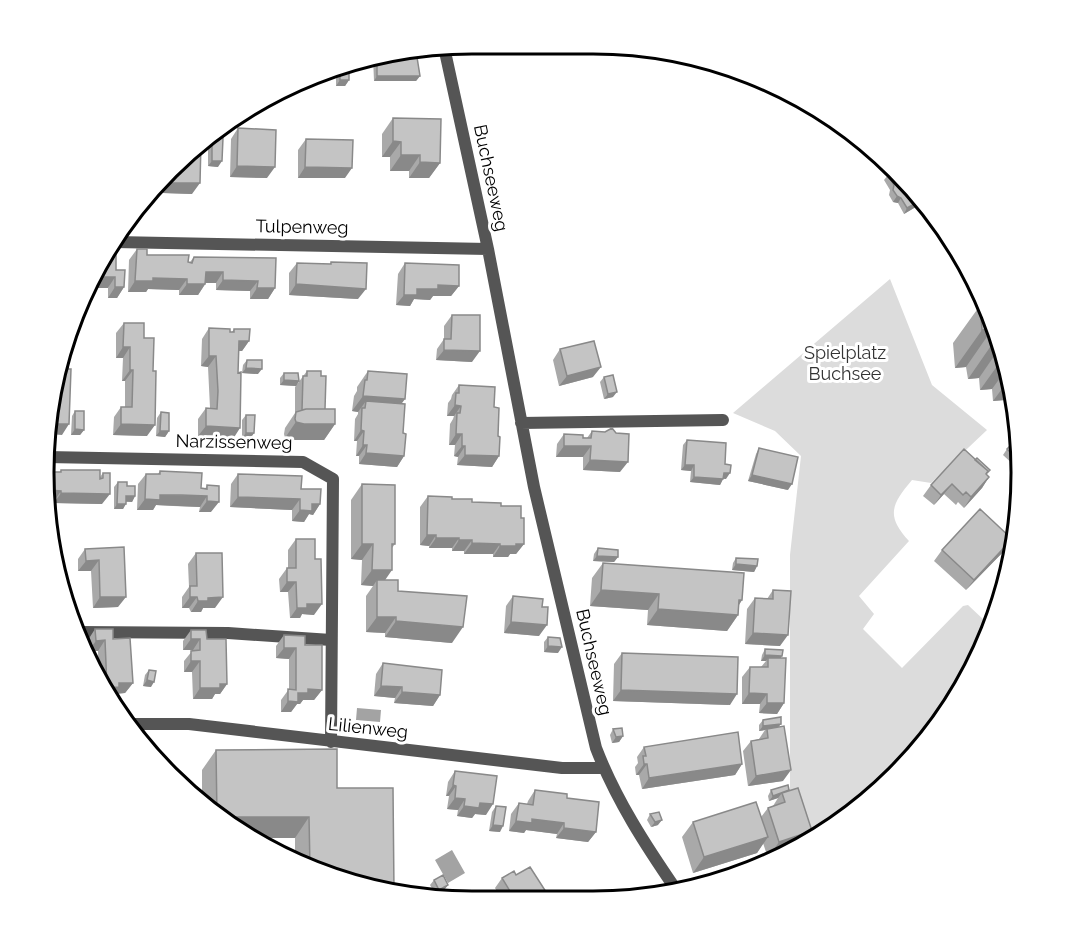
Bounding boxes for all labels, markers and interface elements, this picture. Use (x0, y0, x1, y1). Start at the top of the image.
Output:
street label: Buchseeweg (470, 123, 513, 233)
street label: Tulpenweg (255, 215, 349, 238)
park label: Spielplatz Buchsee (804, 342, 886, 384)
street label: Narzissenweg (175, 430, 293, 453)
street label: Buchseeweg (572, 607, 617, 717)
street label: Lilienweg (327, 713, 409, 742)

